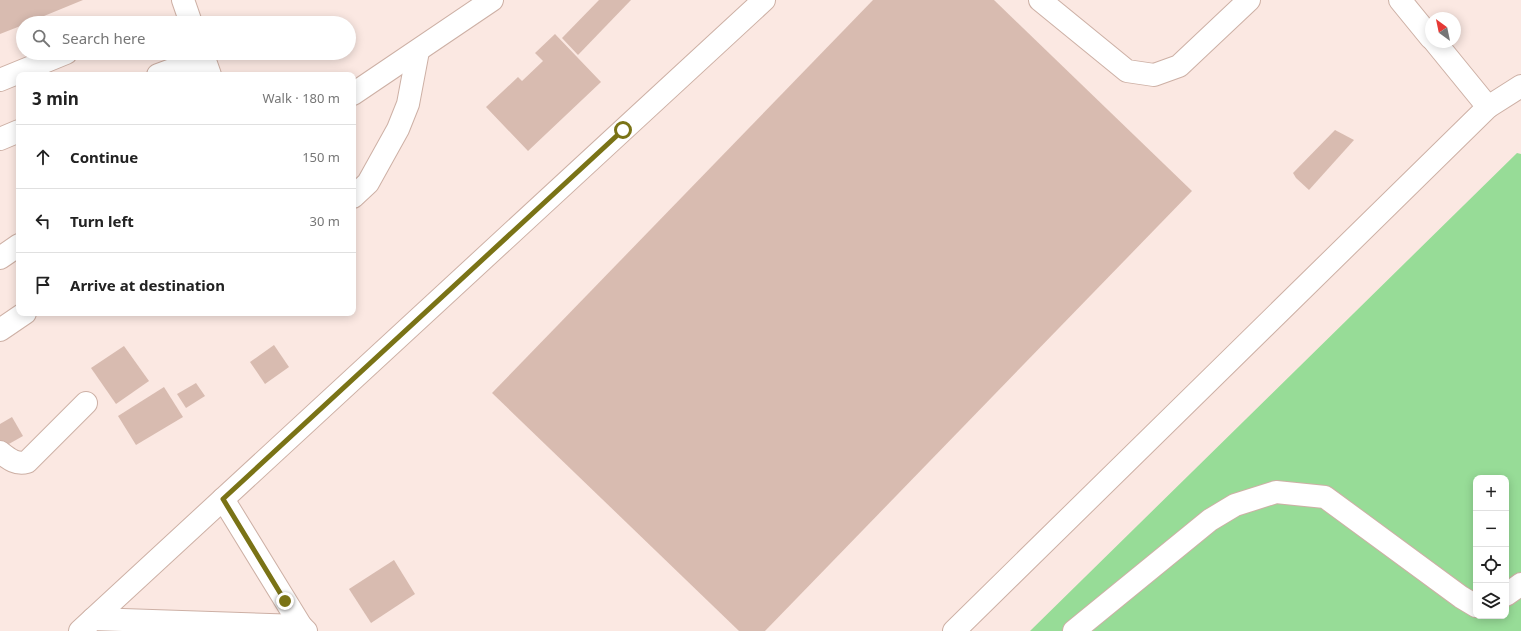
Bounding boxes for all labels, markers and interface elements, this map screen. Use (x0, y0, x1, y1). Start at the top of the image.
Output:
north arrow (1425, 12, 1461, 48)
search box (16, 16, 356, 60)
icon: search (30, 27, 52, 49)
text: Search here (62, 28, 145, 48)
text: 3 min (32, 87, 79, 110)
text: Walk · 180 m (262, 89, 340, 107)
route start (614, 121, 632, 139)
icon: ahead (32, 146, 54, 168)
text: Continue (70, 147, 138, 167)
text: 150 m (302, 148, 340, 166)
icon: left (32, 210, 54, 232)
text: Turn left (70, 211, 134, 231)
text: 30 m (310, 212, 340, 230)
icon: arrive (32, 274, 54, 296)
text: Arrive at destination (70, 275, 225, 295)
map controls (1473, 475, 1509, 619)
button: + (1473, 475, 1509, 511)
button: − (1473, 511, 1509, 547)
button: locate (1473, 547, 1509, 583)
button: layers (1473, 583, 1509, 619)
route end (276, 592, 294, 610)

